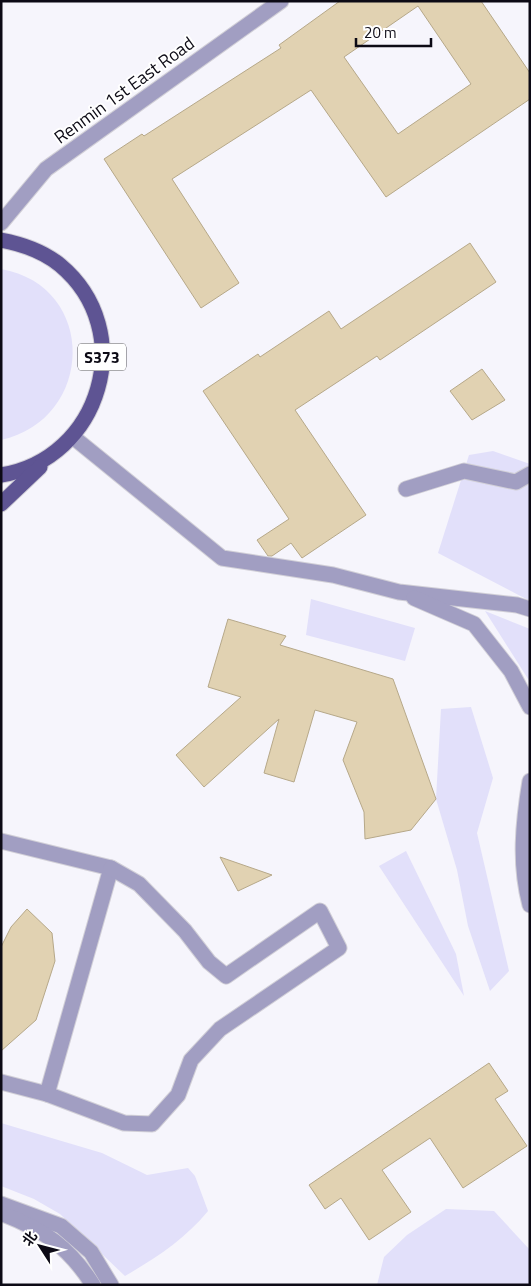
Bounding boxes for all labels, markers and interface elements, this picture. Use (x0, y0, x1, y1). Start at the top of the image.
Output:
scale bar (356, 15, 431, 47)
text: 20 m (364, 21, 397, 44)
street label: Renmin 1st East Road (48, 30, 200, 150)
road number: S373 (78, 344, 126, 371)
north arrow (15, 1221, 65, 1271)
text: 北 (16, 1226, 42, 1250)

